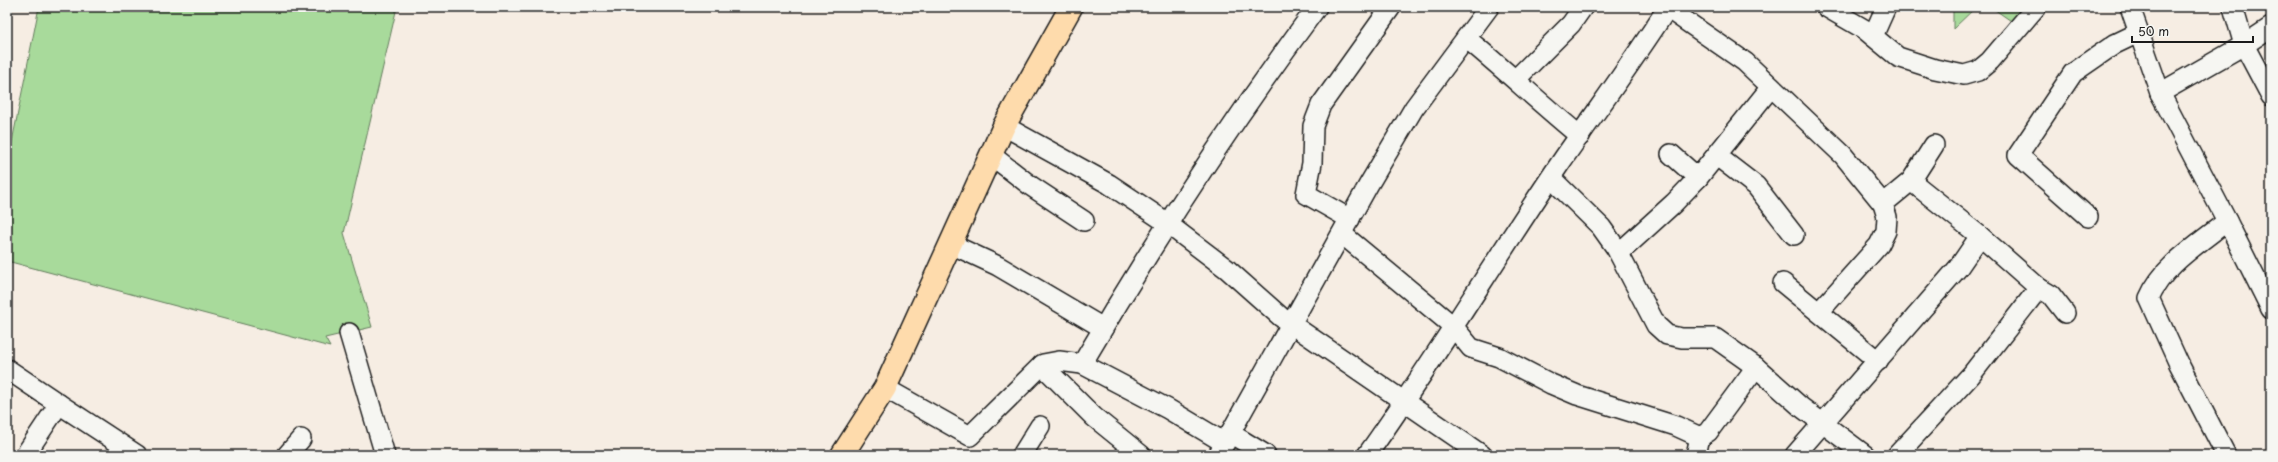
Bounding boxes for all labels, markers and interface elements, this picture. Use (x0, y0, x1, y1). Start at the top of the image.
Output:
scale bar (2132, 18, 2253, 44)
text: 50 m (2138, 22, 2169, 40)

